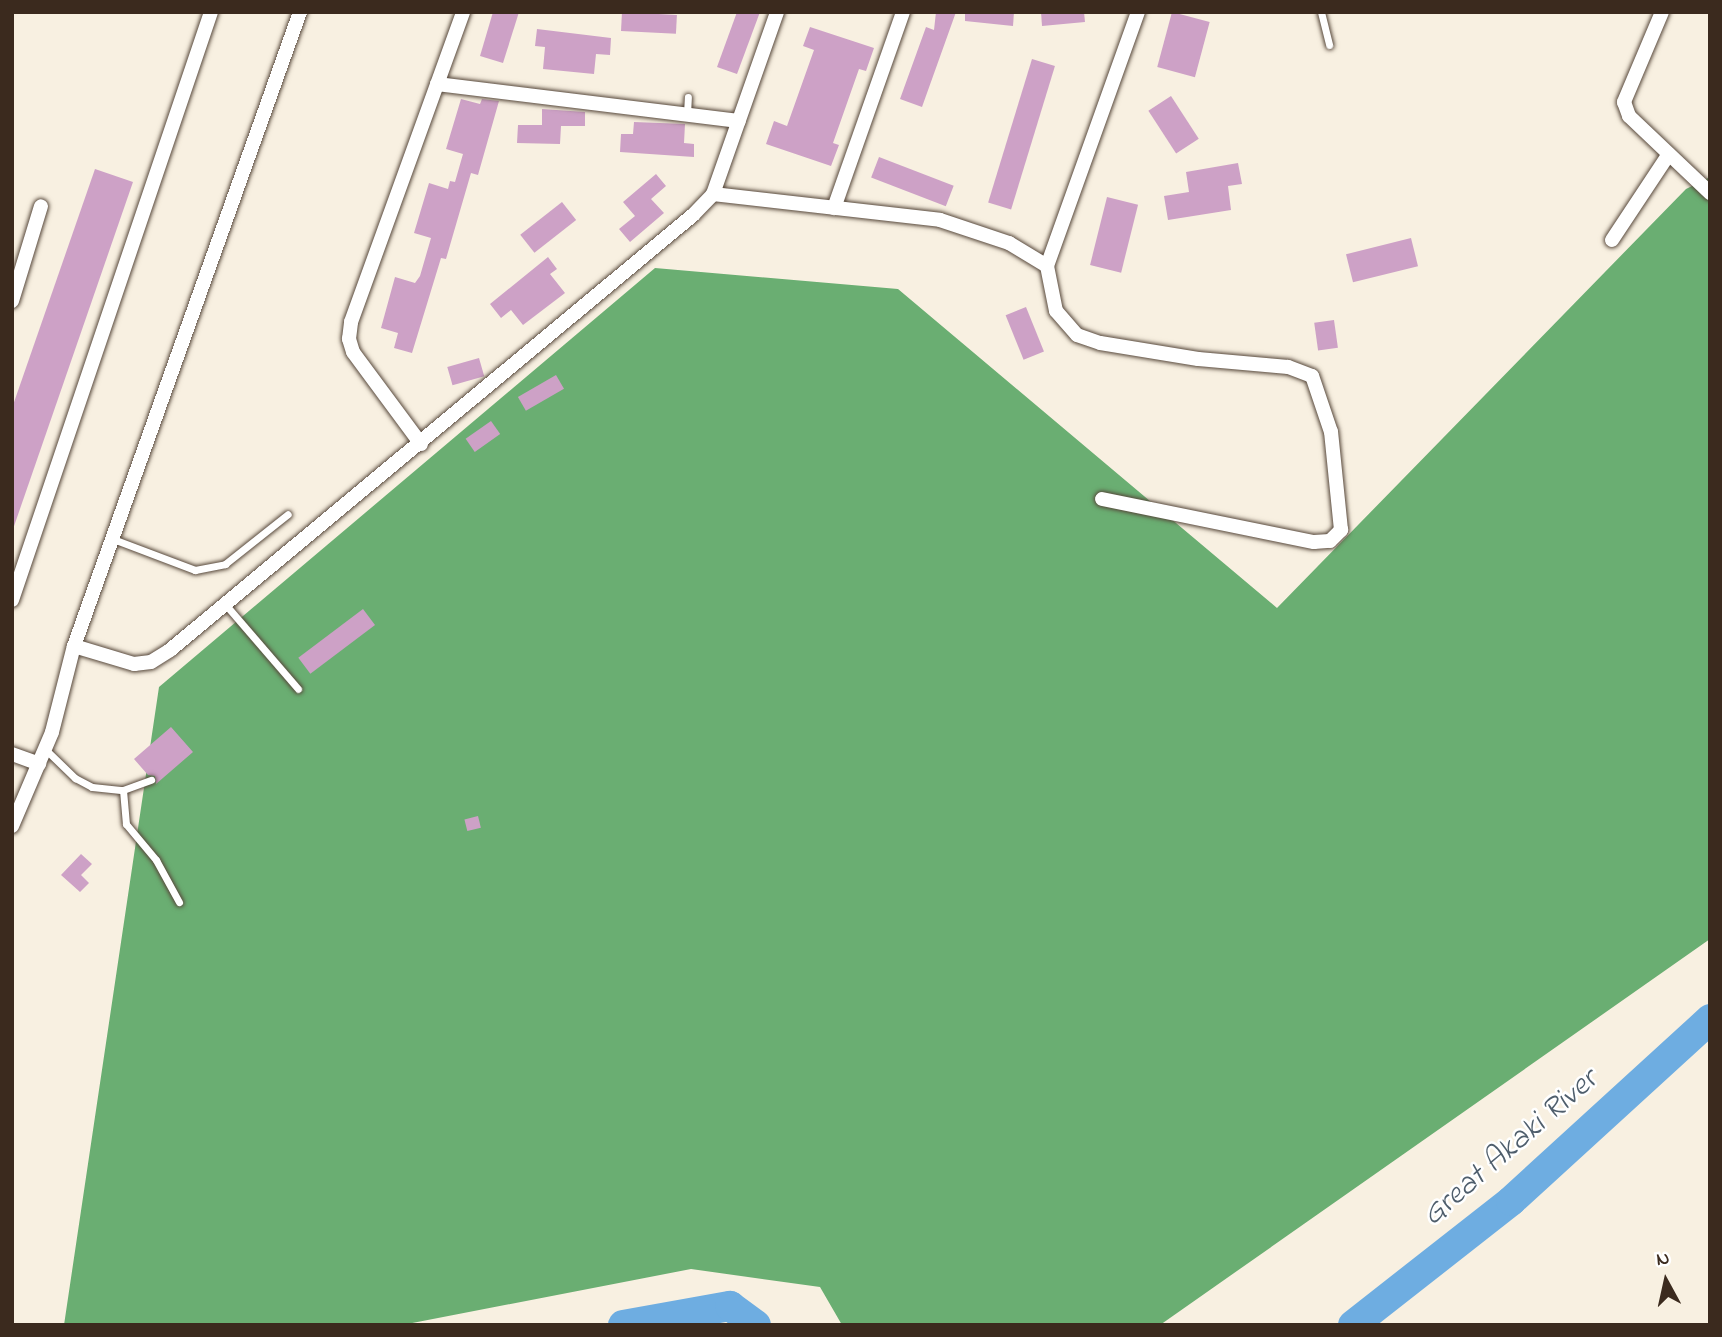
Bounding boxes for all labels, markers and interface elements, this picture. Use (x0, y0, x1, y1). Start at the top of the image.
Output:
water label: Great Akaki River (1415, 1062, 1607, 1236)
text: N (1655, 1245, 1671, 1274)
north arrow (1631, 1246, 1701, 1316)

